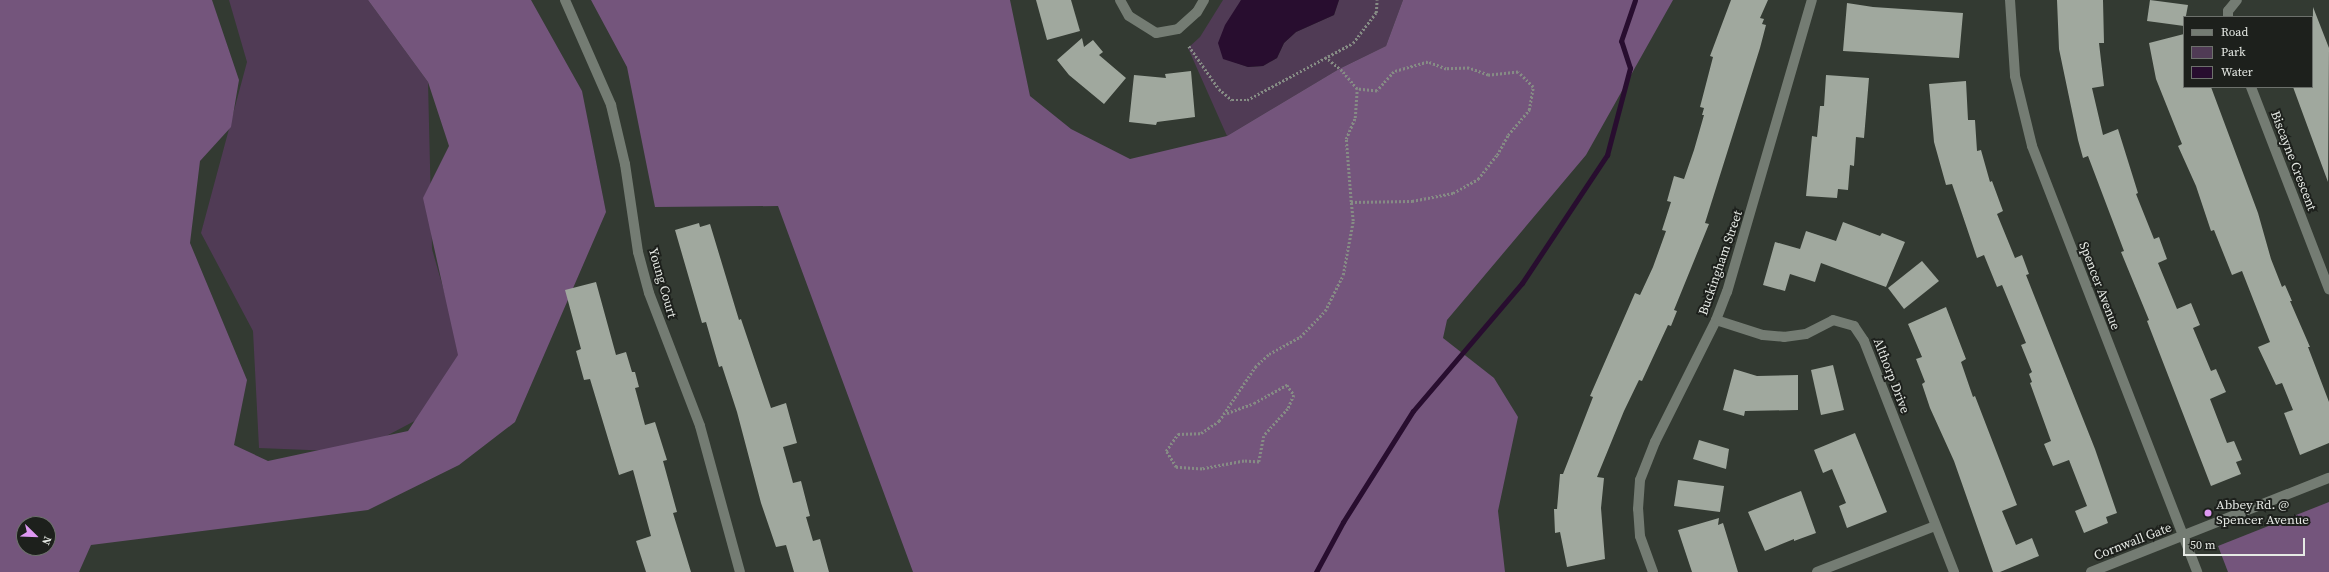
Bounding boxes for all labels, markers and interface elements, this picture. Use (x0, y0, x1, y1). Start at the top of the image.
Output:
legend (2183, 16, 2313, 88)
text: Road (2221, 24, 2248, 40)
text: Park (2221, 44, 2246, 60)
text: Water (2221, 64, 2253, 80)
street label: Biscayne Crescent (2267, 109, 2319, 213)
street label: Buckingham Street (1696, 209, 1746, 317)
street label: Spencer Avenue (2075, 240, 2123, 332)
street label: Young Court (645, 246, 679, 320)
street label: Althorp Drive (1870, 336, 1912, 416)
place label: Abbey Rd. @ Spencer Avenue (2216, 498, 2309, 529)
marker: Abbey Rd. @ Spencer Avenue (2203, 508, 2213, 518)
north arrow (16, 516, 56, 556)
street label: Cornwall Gate (2092, 520, 2174, 564)
scale bar (2185, 530, 2307, 556)
text: N (38, 534, 55, 547)
text: 50 m (2190, 537, 2216, 553)

